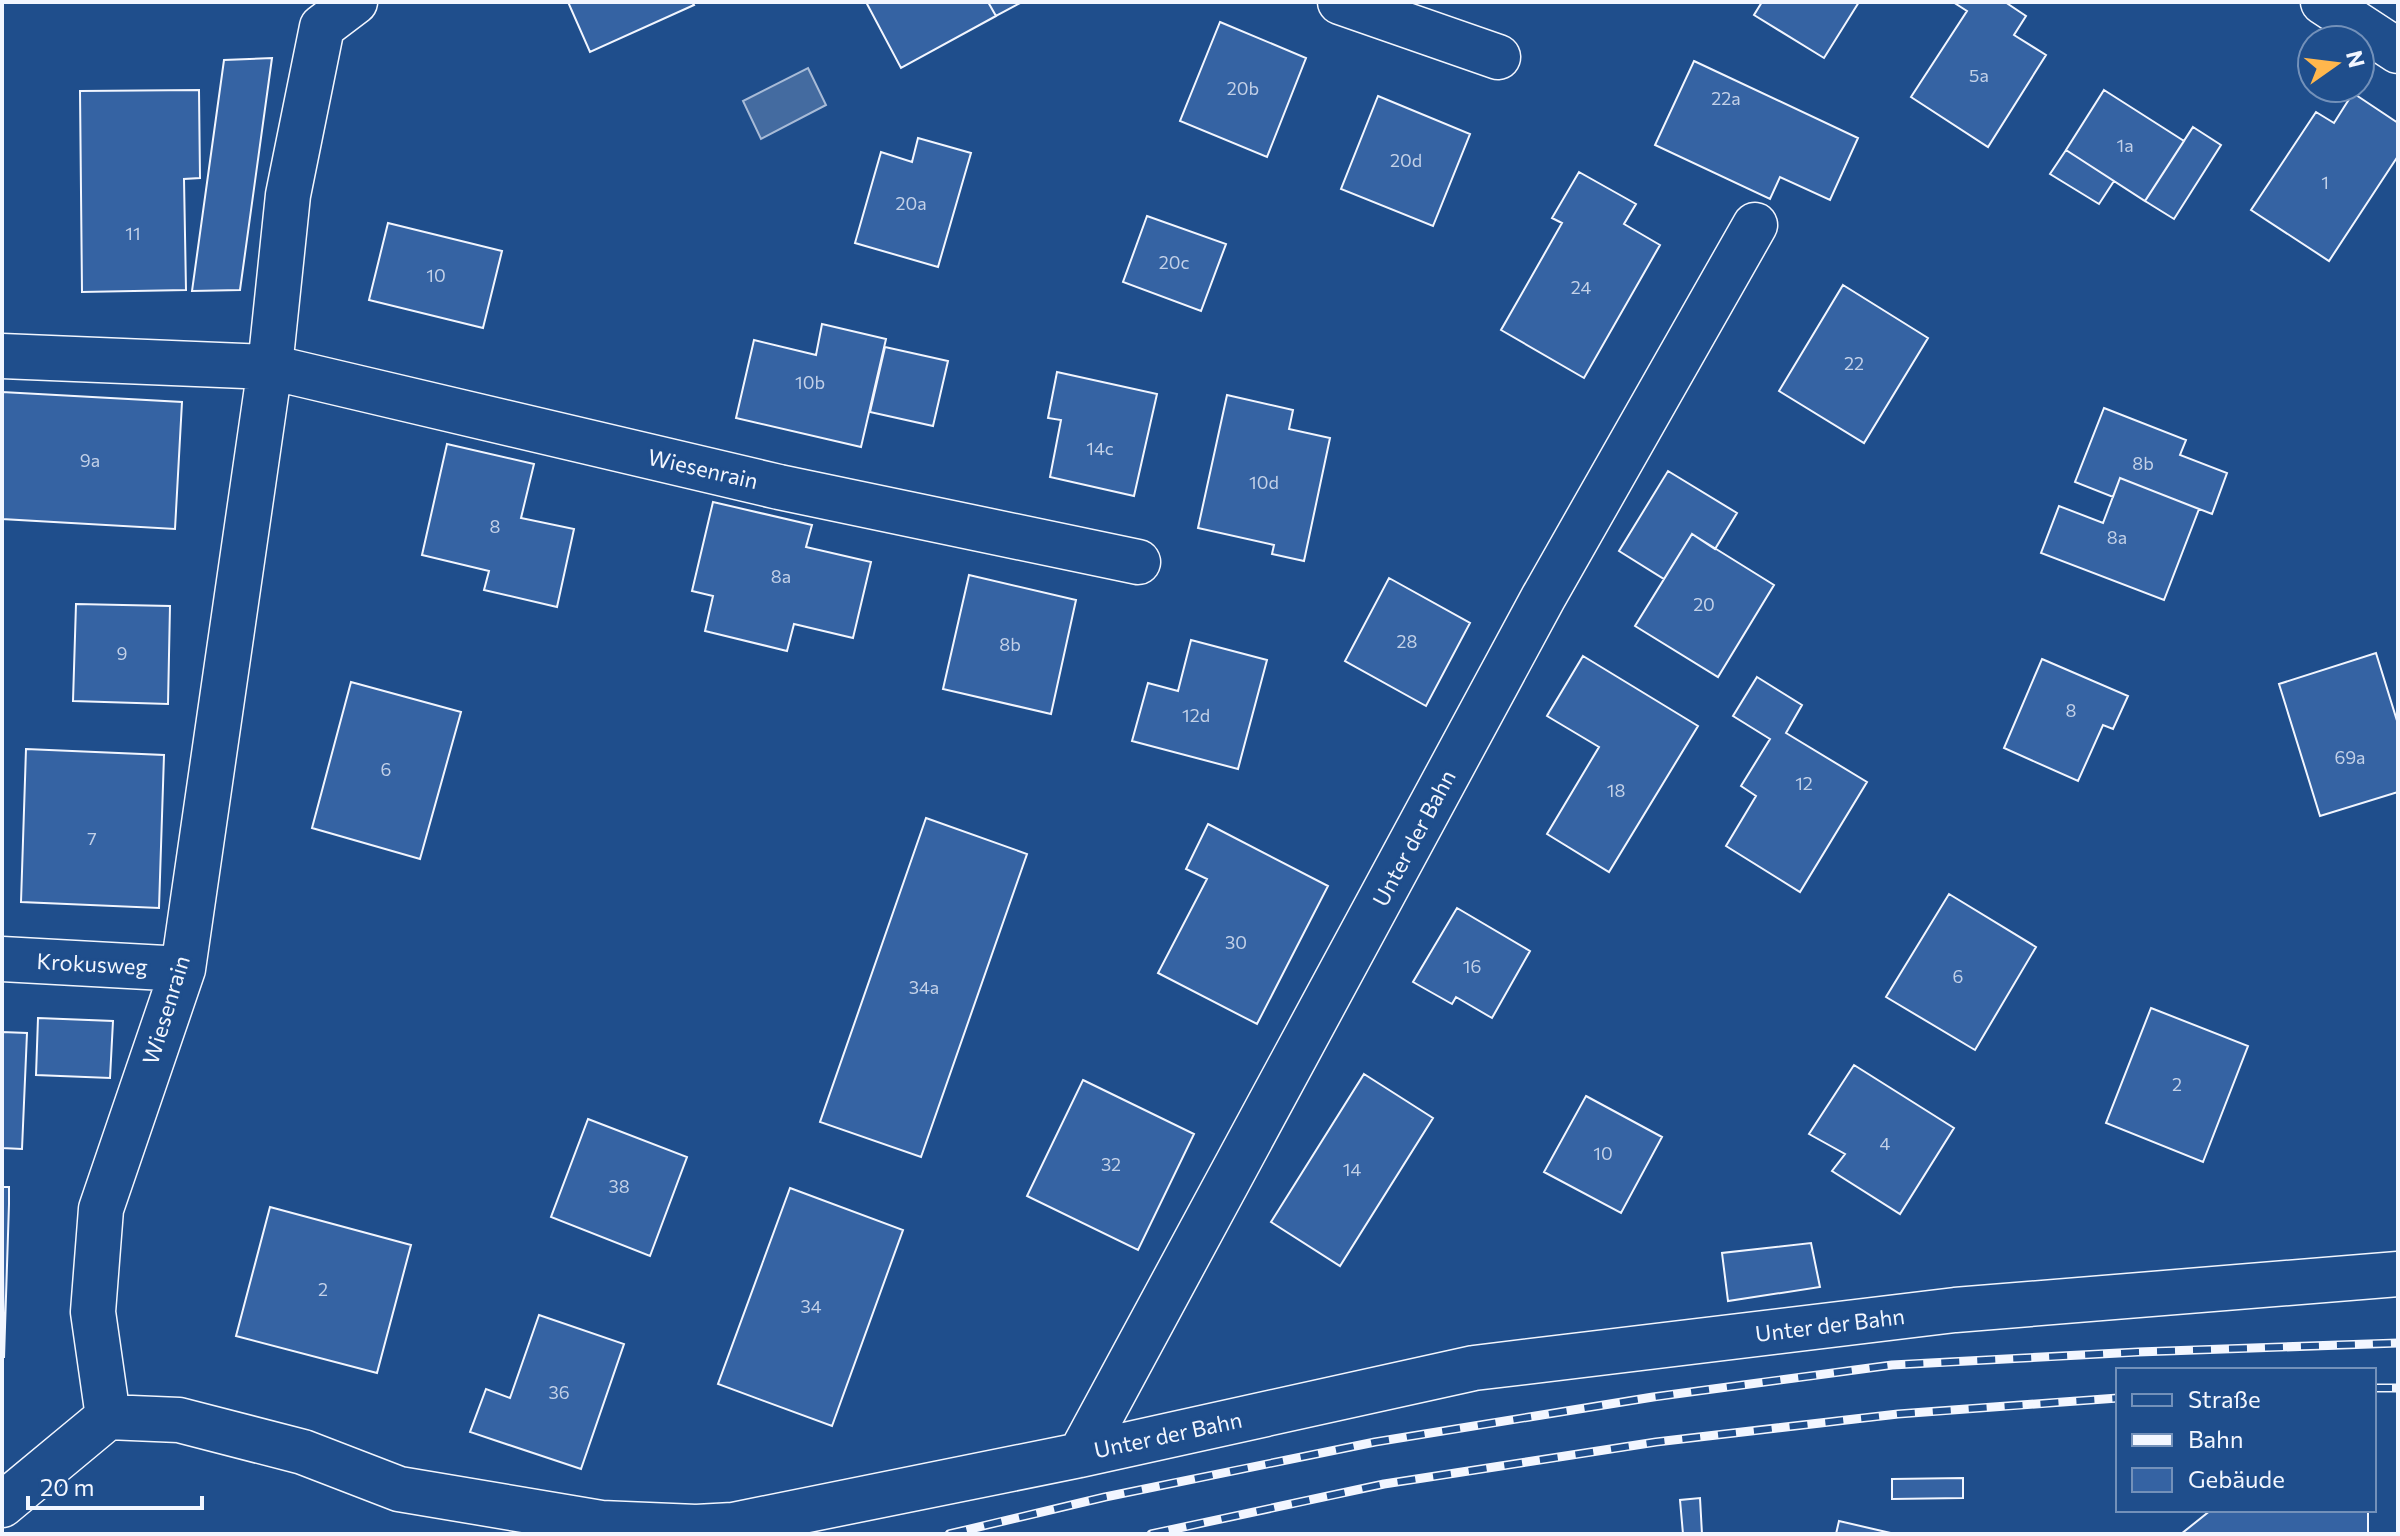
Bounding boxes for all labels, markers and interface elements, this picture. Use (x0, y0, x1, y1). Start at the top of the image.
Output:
north arrow (2296, 24, 2376, 104)
text: N (2341, 48, 2371, 70)
house number: 5a (1969, 64, 1989, 86)
house number: 20b (1227, 77, 1259, 99)
house number: 22a (1711, 87, 1741, 109)
house number: 1a (2116, 134, 2134, 156)
house number: 20d (1390, 149, 1422, 171)
house number: 1 (2321, 171, 2329, 193)
house number: 20a (895, 192, 927, 214)
house number: 11 (125, 222, 141, 244)
house number: 20c (1159, 251, 1189, 273)
house number: 10 (426, 264, 446, 286)
house number: 24 (1571, 276, 1591, 298)
house number: 22 (1844, 352, 1864, 374)
house number: 10b (795, 371, 825, 393)
house number: 14c (1086, 437, 1114, 459)
street label: Wiesenrain (645, 443, 761, 494)
house number: 9a (80, 449, 100, 471)
house number: 8b (2132, 452, 2154, 474)
house number: 10d (1249, 471, 1279, 493)
house number: 8 (490, 515, 501, 537)
house number: 8a (2107, 526, 2127, 548)
house number: 8a (771, 565, 791, 587)
house number: 20 (1693, 593, 1715, 615)
house number: 28 (1397, 630, 1418, 652)
house number: 8b (999, 633, 1021, 655)
house number: 9 (117, 642, 127, 664)
house number: 8 (2066, 699, 2077, 721)
house number: 12d (1182, 704, 1210, 726)
house number: 69a (2334, 746, 2366, 768)
house number: 6 (381, 758, 391, 780)
street label: Unter der Bahn (1366, 765, 1461, 910)
house number: 12 (1795, 772, 1813, 794)
house number: 18 (1607, 779, 1625, 801)
house number: 7 (87, 827, 97, 849)
house number: 30 (1225, 931, 1247, 953)
street label: Krokusweg (36, 947, 148, 980)
street label: Wiesenrain (136, 952, 195, 1067)
house number: 16 (1463, 955, 1481, 977)
house number: 6 (1953, 965, 1963, 987)
house number: 34a (909, 976, 939, 998)
house number: 2 (2172, 1073, 2182, 1095)
house number: 4 (1880, 1132, 1891, 1154)
house number: 10 (1593, 1142, 1613, 1164)
house number: 32 (1101, 1153, 1121, 1175)
house number: 14 (1343, 1158, 1361, 1180)
house number: 38 (608, 1175, 630, 1197)
house number: 2 (318, 1278, 328, 1300)
house number: 34 (800, 1295, 822, 1317)
street label: Unter der Bahn (1754, 1302, 1906, 1347)
legend (2116, 1368, 2376, 1512)
house number: 36 (548, 1381, 570, 1403)
text: Straße (2188, 1384, 2261, 1413)
street label: Unter der Bahn (1092, 1406, 1244, 1463)
text: Bahn (2188, 1424, 2244, 1453)
scale bar (28, 1460, 202, 1510)
text: Gebäude (2188, 1464, 2285, 1493)
text: 20 m (40, 1472, 94, 1501)

